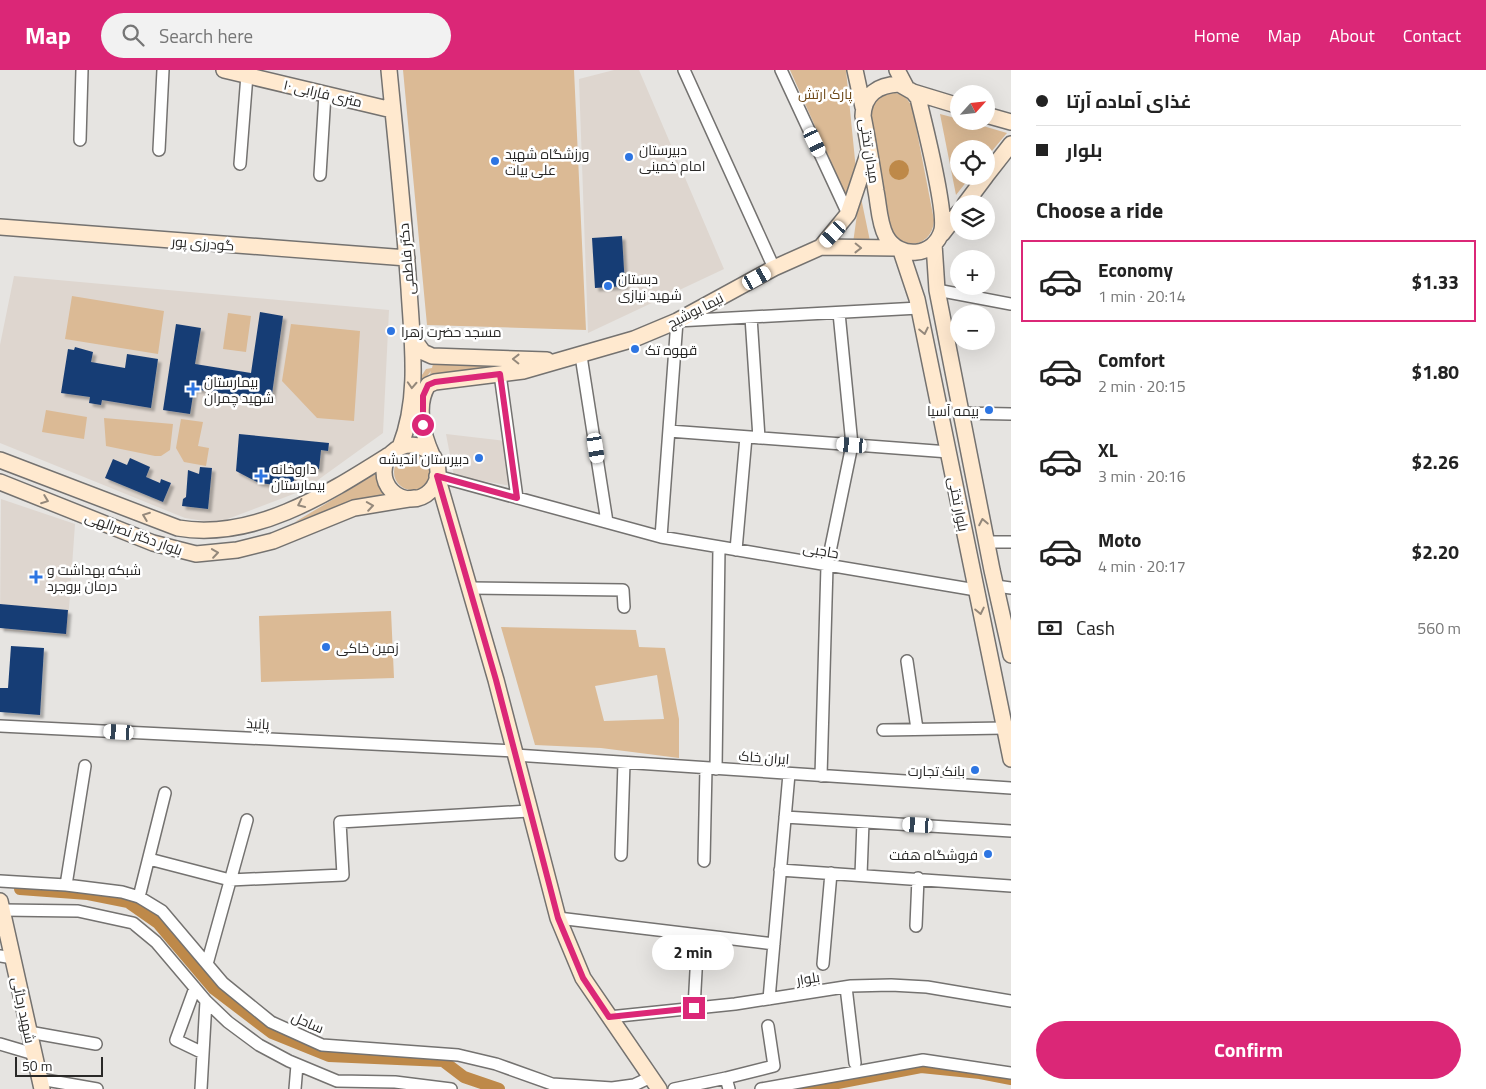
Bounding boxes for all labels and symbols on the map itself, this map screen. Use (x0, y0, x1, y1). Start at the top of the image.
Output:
street label: ۱۰ متری فارابی (282, 74, 364, 112)
park label: پارک ارتش (798, 83, 852, 104)
north arrow (950, 85, 995, 130)
street label: میدان تختی (855, 117, 885, 185)
car (801, 125, 828, 159)
place label: دبیرستان امام خمینی (639, 139, 706, 176)
place label: ورزشگاه شهید علی بیات (505, 143, 589, 180)
marker: دبیرستان امام خمینی (623, 151, 635, 163)
marker: ورزشگاه شهید علی بیات (489, 155, 501, 167)
car (817, 218, 848, 250)
street label: دکتر فاطمی (392, 222, 420, 296)
street label: گودرزی پور (170, 230, 235, 256)
one-way arrow (855, 243, 863, 253)
car (740, 264, 773, 292)
place label: دبستان شهید نیازی (618, 268, 682, 305)
marker: دبستان شهید نیازی (602, 280, 614, 292)
street label: نیما یوشیج (663, 287, 727, 333)
place label: مسجد حضرت زهرا (401, 321, 501, 342)
marker: مسجد حضرت زهرا (385, 325, 397, 337)
one-way arrow (918, 327, 929, 336)
place label: قهوه تک (645, 339, 697, 360)
marker: قهوه تک (629, 343, 641, 355)
one-way arrow (511, 354, 519, 364)
place label: بیمارستان شهید چمران (204, 371, 274, 408)
marker: بیمارستان شهید چمران (186, 382, 200, 396)
one-way arrow (407, 382, 418, 390)
place label: بیمه آسیا (927, 400, 979, 421)
marker: بیمه آسیا (983, 404, 995, 416)
route start (412, 414, 434, 436)
car (586, 432, 605, 464)
car (836, 436, 867, 454)
place label: دبیرستان اندیشه (379, 448, 469, 469)
marker: دبیرستان اندیشه (473, 452, 485, 464)
place label: داروخانه بیمارستان (271, 458, 325, 495)
marker: داروخانه بیمارستان (255, 470, 267, 482)
street label: بلوار تختی (943, 475, 975, 533)
one-way arrow (41, 494, 49, 504)
one-way arrow (297, 498, 306, 509)
one-way arrow (365, 501, 374, 511)
street label: بلوار دکتر نصرالهی (82, 506, 186, 560)
one-way arrow (142, 512, 151, 522)
one-way arrow (978, 517, 989, 526)
street label: حاجبی (801, 537, 841, 563)
one-way arrow (212, 548, 220, 559)
place label: شبکه بهداشت و درمان بروجرد (47, 559, 141, 596)
marker: شبکه بهداشت و درمان بروجرد (29, 570, 43, 584)
one-way arrow (975, 606, 985, 615)
place label: زمین خاکی (336, 637, 399, 658)
marker: زمین خاکی (320, 641, 332, 653)
street label: پانیذ (246, 712, 270, 734)
car (103, 724, 134, 740)
street label: ایران خاک (738, 745, 790, 769)
place label: بانک تجارت (908, 760, 965, 781)
marker: بانک تجارت (969, 764, 981, 776)
car (902, 817, 933, 833)
place label: فروشگاه هفت (889, 844, 978, 865)
marker: فروشگاه هفت (982, 848, 994, 860)
callout: 2 min (653, 936, 735, 970)
street label: بلوار (794, 966, 821, 990)
street label: شهید رجائی (7, 975, 41, 1045)
route end (683, 997, 705, 1019)
street label: ساحل (289, 1006, 327, 1038)
scale bar (15, 1054, 102, 1077)

